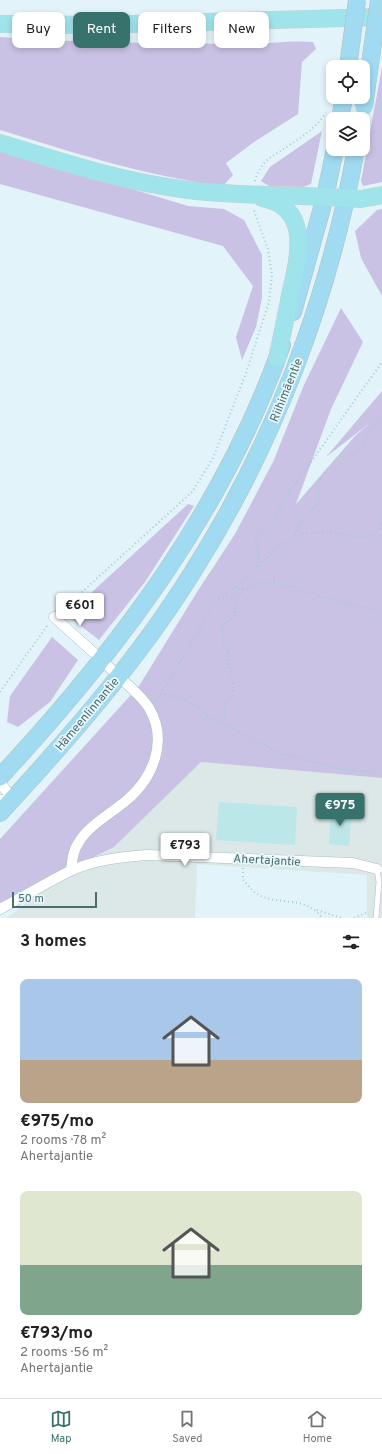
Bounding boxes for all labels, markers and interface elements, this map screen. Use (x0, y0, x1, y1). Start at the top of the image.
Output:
chip: Buy (12, 12, 65, 48)
chip: Rent (73, 12, 130, 48)
chip: Filters (138, 12, 206, 48)
chip: New (214, 12, 269, 48)
map controls (326, 60, 370, 156)
button: locate (326, 60, 370, 104)
button: layers (326, 112, 370, 156)
street label: Riihimäentie (267, 356, 307, 425)
pin: €601 (56, 593, 104, 627)
text: €601 (65, 598, 95, 614)
street label: Hämeenlinnantie (52, 674, 123, 755)
pin: €975 (316, 793, 364, 827)
text: €975 (325, 798, 355, 814)
pin: €793 (161, 833, 209, 867)
text: €793 (170, 838, 200, 854)
street label: Ahertajantie (233, 851, 301, 871)
scale bar (12, 890, 97, 909)
text: 50 m (18, 892, 44, 906)
text: 3 homes (20, 931, 87, 953)
icon: filters (340, 931, 362, 953)
icon: home (155, 1005, 227, 1077)
text: €975/mo (20, 1111, 94, 1133)
text: 2 rooms · 78 m² (20, 1133, 106, 1149)
text: Ahertajantie (20, 1149, 93, 1165)
icon: home (155, 1217, 227, 1289)
text: €793/mo (20, 1323, 93, 1345)
text: 2 rooms · 56 m² (20, 1345, 108, 1361)
text: Ahertajantie (20, 1361, 93, 1377)
tab: Map (50, 1408, 72, 1446)
tab: Saved (172, 1408, 202, 1446)
tab: Home (303, 1408, 332, 1446)

